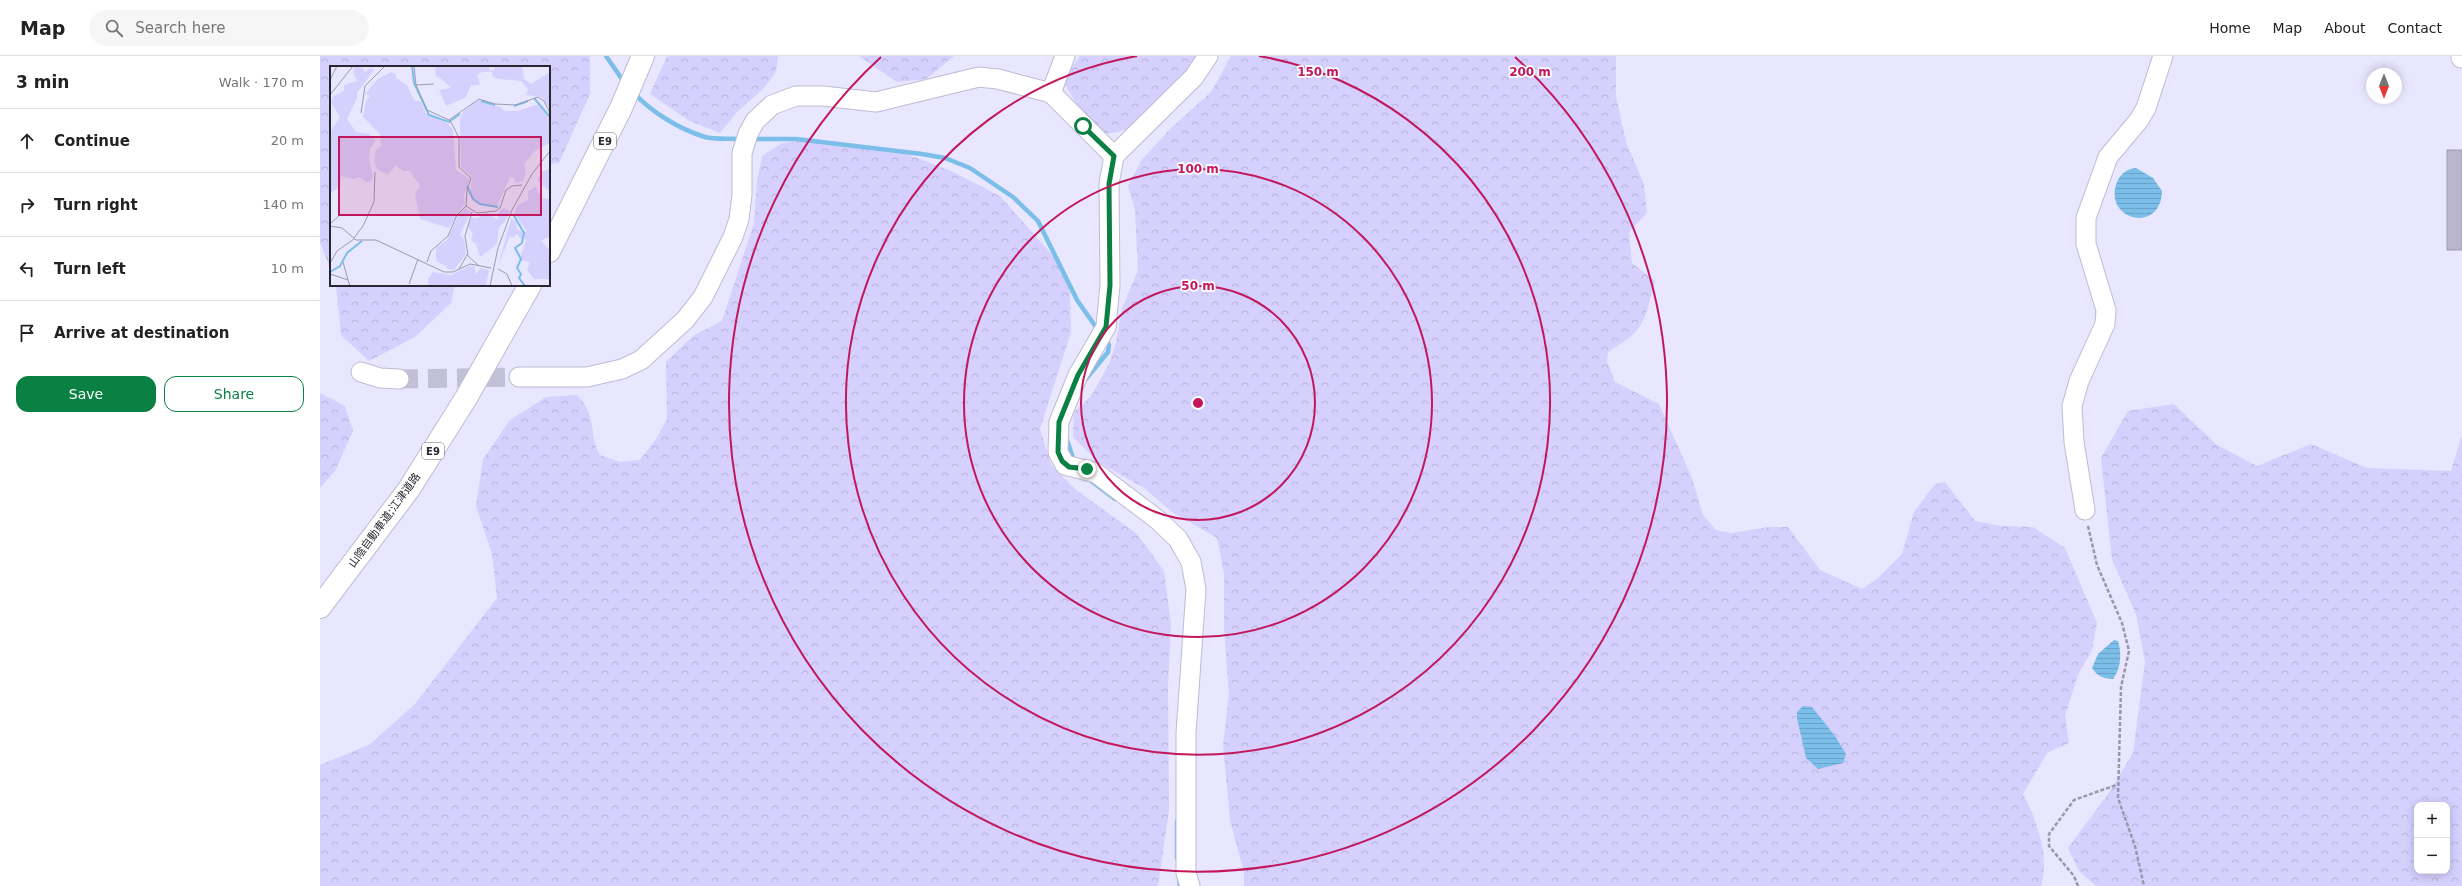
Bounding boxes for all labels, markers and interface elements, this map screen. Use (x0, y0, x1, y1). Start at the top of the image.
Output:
search box (89, 10, 369, 46)
text: Map (20, 17, 65, 39)
icon: search (103, 17, 125, 39)
text: Search here (135, 19, 225, 37)
text: Home (2209, 20, 2251, 36)
text: Map (2273, 20, 2302, 36)
text: About (2324, 20, 2366, 36)
text: Contact (2388, 20, 2442, 36)
text: 150 m (1297, 65, 1339, 79)
text: 200 m (1509, 65, 1551, 79)
inset map (330, 66, 550, 286)
north arrow (2366, 68, 2402, 104)
text: 3 min (16, 72, 69, 92)
text: Walk · 170 m (219, 75, 304, 90)
route start (1074, 117, 1092, 135)
icon: ahead (16, 130, 38, 152)
text: Continue (54, 132, 130, 150)
text: 20 m (271, 133, 304, 148)
road number: E9 (594, 133, 616, 149)
text: 100 m (1177, 162, 1219, 176)
icon: right (16, 194, 38, 216)
text: Turn right (54, 196, 138, 214)
text: 140 m (262, 197, 304, 212)
icon: left (16, 258, 38, 280)
text: Turn left (54, 260, 126, 278)
text: 10 m (271, 261, 304, 276)
text: 50 m (1181, 279, 1215, 293)
icon: arrive (16, 322, 38, 344)
text: Arrive at destination (54, 324, 229, 342)
button: Save (16, 376, 156, 412)
button: Share (164, 376, 304, 412)
centre of rings (1191, 396, 1205, 410)
road number: E9 (422, 443, 444, 459)
route end (1078, 460, 1096, 478)
street label: 山陰自動車道;江津道路 (346, 470, 423, 570)
map controls (2414, 802, 2450, 874)
button: + (2414, 802, 2450, 838)
button: − (2414, 838, 2450, 874)

